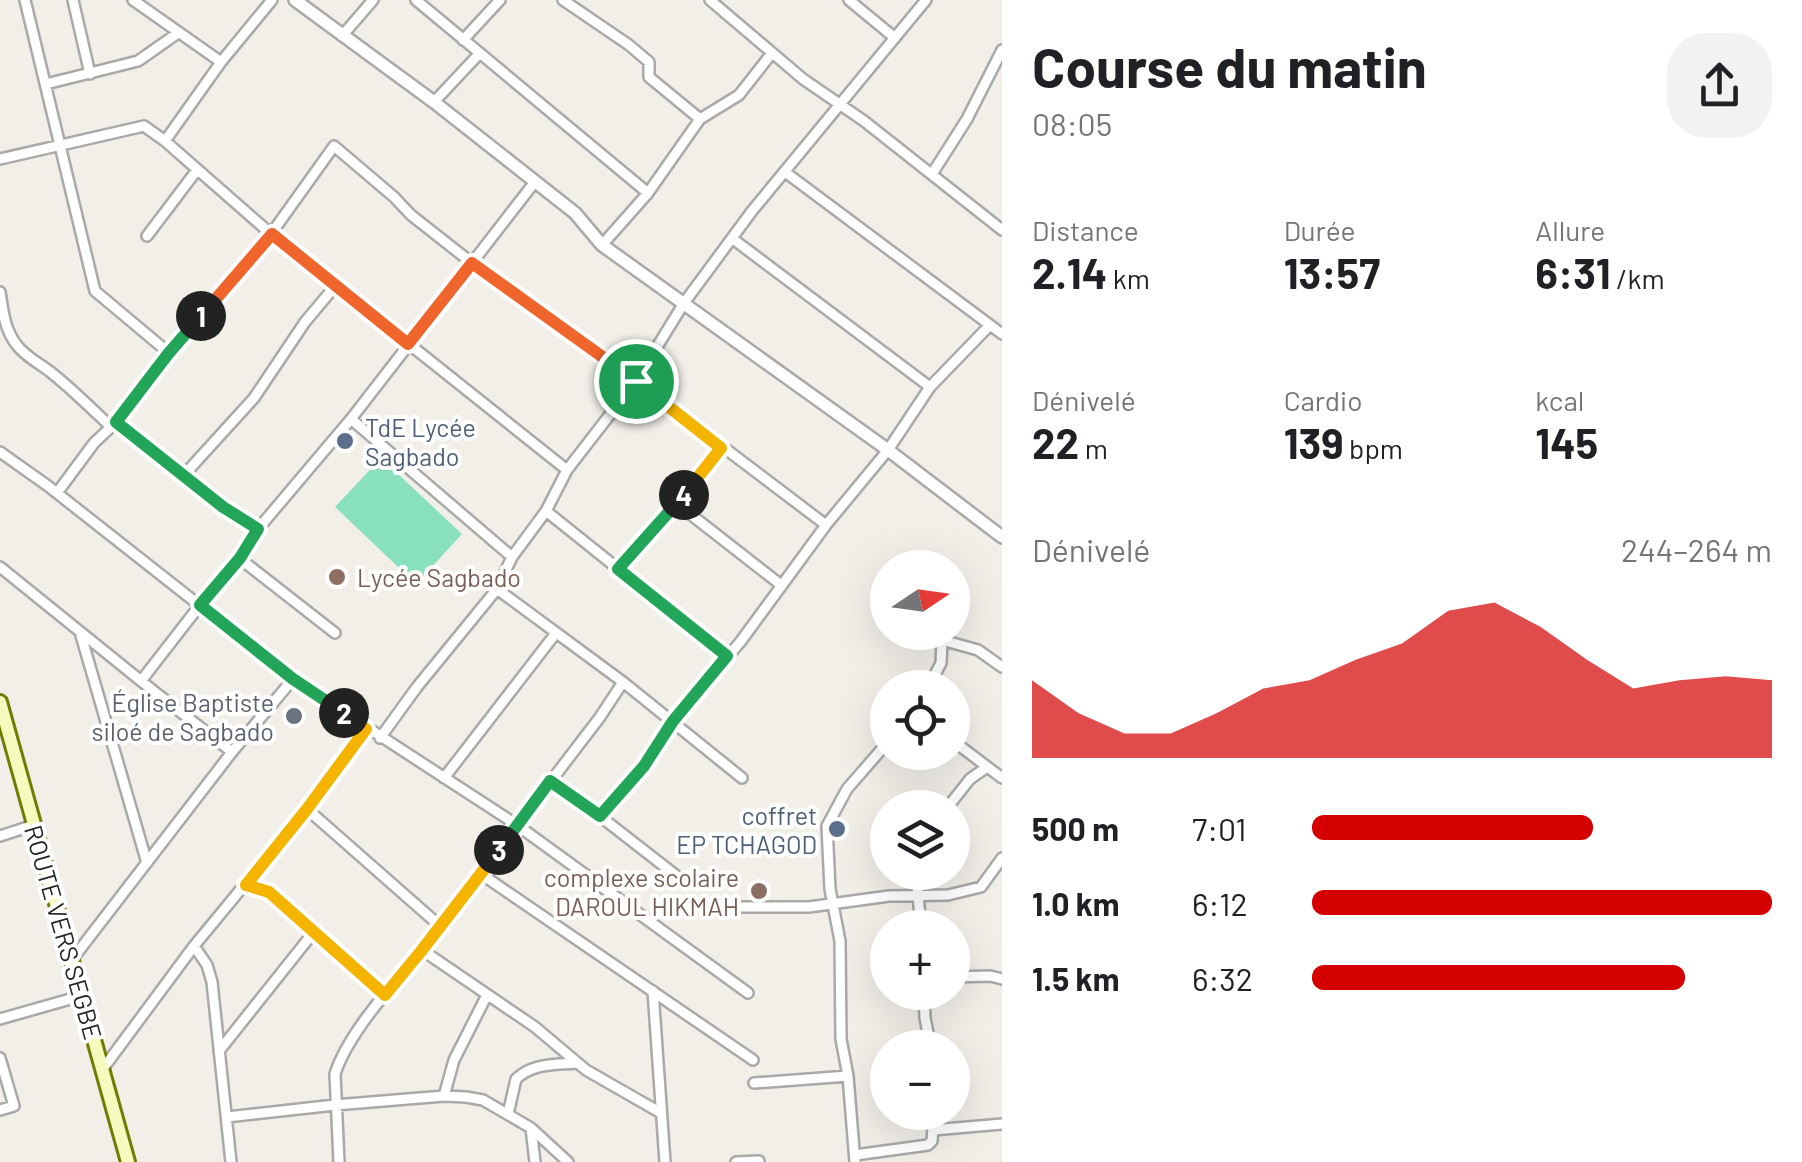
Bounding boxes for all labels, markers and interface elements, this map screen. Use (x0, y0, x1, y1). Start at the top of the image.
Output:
text: Course du matin (1032, 33, 1427, 99)
button: share (1667, 33, 1772, 138)
text: 08:05 (1032, 104, 1112, 142)
text: Distance (1032, 213, 1139, 247)
text: Durée (1284, 213, 1355, 247)
text: Allure (1535, 213, 1605, 247)
text: 2.14 (1032, 247, 1107, 297)
text: 13:57 (1284, 247, 1380, 297)
text: 6:31 (1535, 247, 1611, 297)
text: km (1107, 261, 1150, 295)
text: /km (1611, 261, 1665, 295)
pin: 1 (176, 291, 226, 341)
text: 1 (196, 299, 206, 333)
pin (594, 339, 679, 424)
icon: arrive (609, 354, 664, 409)
text: Dénivelé (1032, 383, 1136, 417)
text: Cardio (1284, 383, 1363, 417)
text: kcal (1535, 383, 1584, 417)
place label: TdE Lycée Sagbado (365, 412, 476, 471)
text: 22 (1032, 417, 1079, 467)
text: 139 (1284, 417, 1344, 467)
text: 145 (1535, 417, 1598, 467)
marker: TdE Lycée Sagbado (334, 430, 356, 452)
text: m (1079, 431, 1108, 465)
text: bpm (1344, 431, 1403, 465)
pin: 4 (659, 470, 709, 520)
text: 4 (676, 478, 692, 512)
text: Dénivelé (1032, 530, 1150, 568)
text: 244–264 m (1621, 530, 1772, 568)
north arrow (870, 550, 970, 650)
map controls (870, 550, 970, 1130)
place label: Lycée Sagbado (357, 562, 521, 592)
marker: Lycée Sagbado (326, 566, 348, 588)
button: locate (870, 670, 970, 770)
place label: Église Baptiste siloé de Sagbado (92, 687, 274, 746)
pin: 2 (319, 688, 369, 738)
text: 2 (336, 696, 352, 730)
marker: Église Baptiste siloé de Sagbado (283, 705, 305, 727)
button: layers (870, 790, 970, 890)
place label: coffret EP TCHAGOD (676, 800, 817, 859)
text: 500 m (1032, 809, 1119, 847)
text: 7:01 (1192, 809, 1246, 847)
marker: coffret EP TCHAGOD (826, 818, 848, 840)
street label: ROUTE VERS SEGBE (19, 821, 109, 1043)
pin: 3 (474, 825, 524, 875)
text: 3 (491, 833, 507, 867)
place label: complexe scolaire DAROUL HIKMAH (544, 862, 739, 921)
marker: complexe scolaire DAROUL HIKMAH (748, 880, 770, 902)
text: 1.0 km (1032, 884, 1120, 922)
text: 6:12 (1192, 884, 1248, 922)
button: + (870, 910, 970, 1010)
text: 1.5 km (1032, 959, 1119, 997)
text: 6:32 (1192, 959, 1253, 997)
button: − (870, 1030, 970, 1130)

